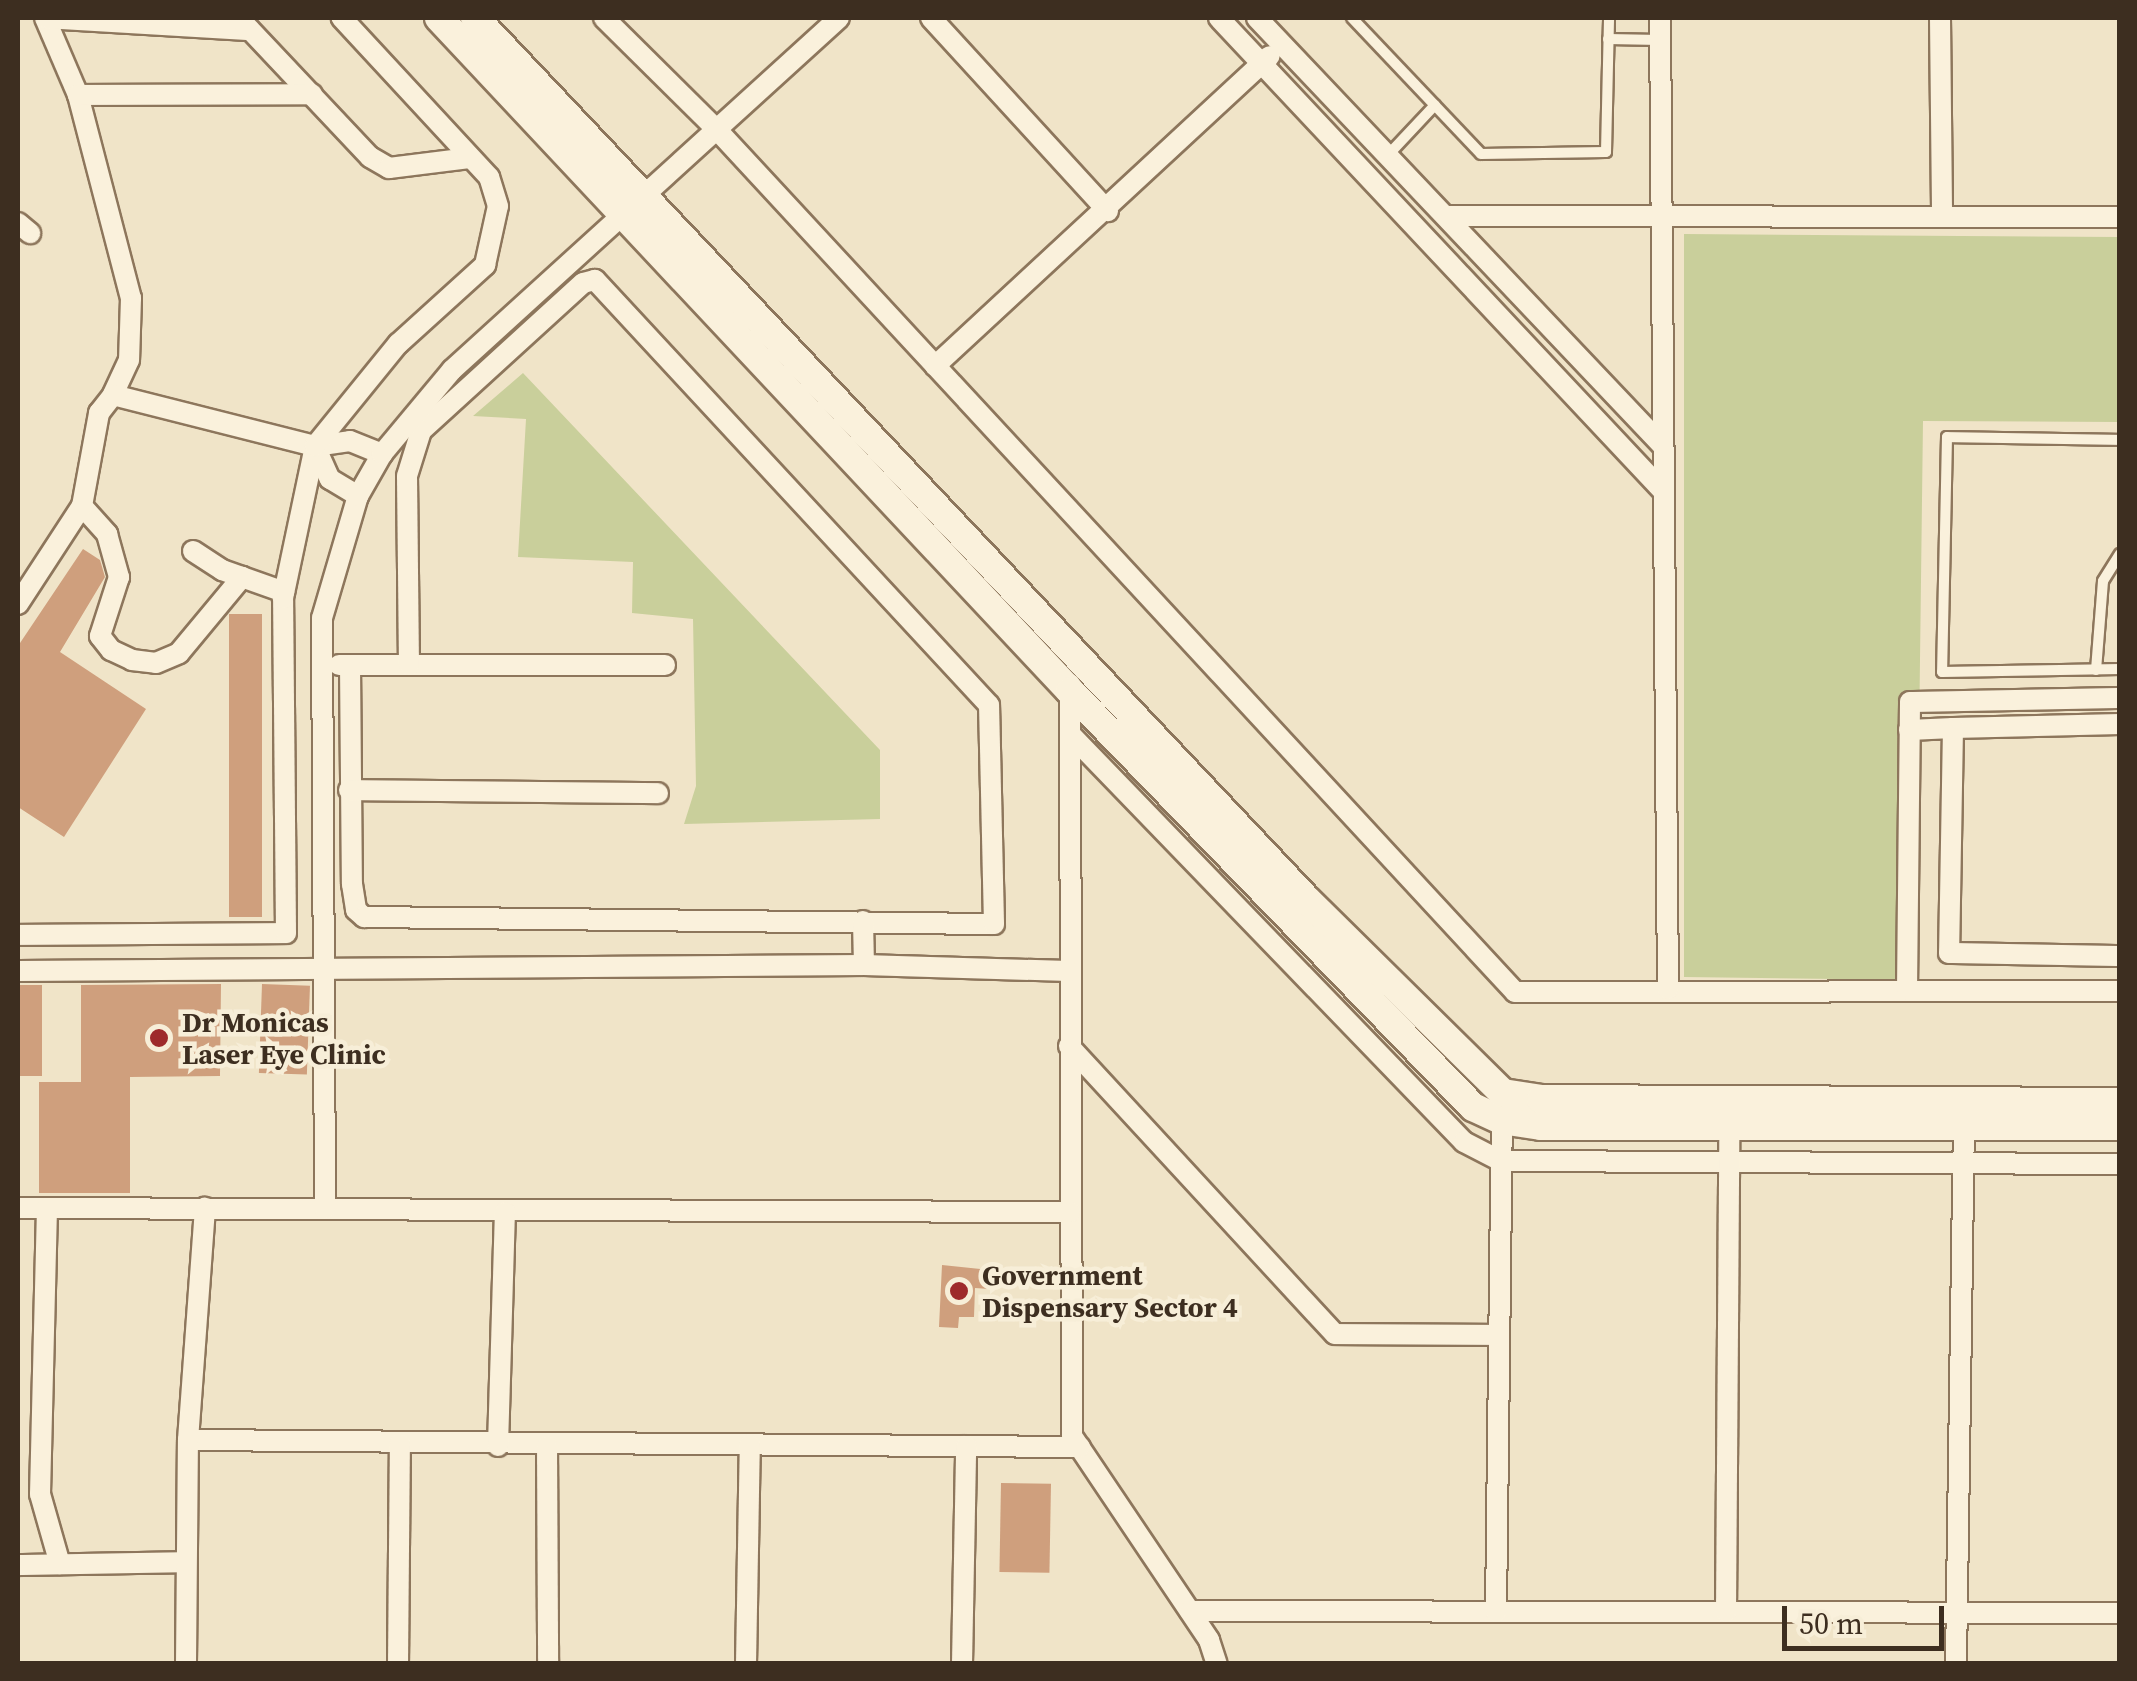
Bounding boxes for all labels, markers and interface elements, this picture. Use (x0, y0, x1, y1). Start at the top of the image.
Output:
place label: Dr Monicas Laser Eye Clinic (182, 1005, 386, 1071)
marker: Dr Monicas Laser Eye Clinic (146, 1025, 172, 1051)
place label: Government Dispensary Sector 4 (982, 1258, 1238, 1324)
marker: Government Dispensary Sector 4 (946, 1278, 972, 1304)
scale bar (1787, 1586, 1950, 1648)
text: 50 m (1799, 1603, 1863, 1644)

